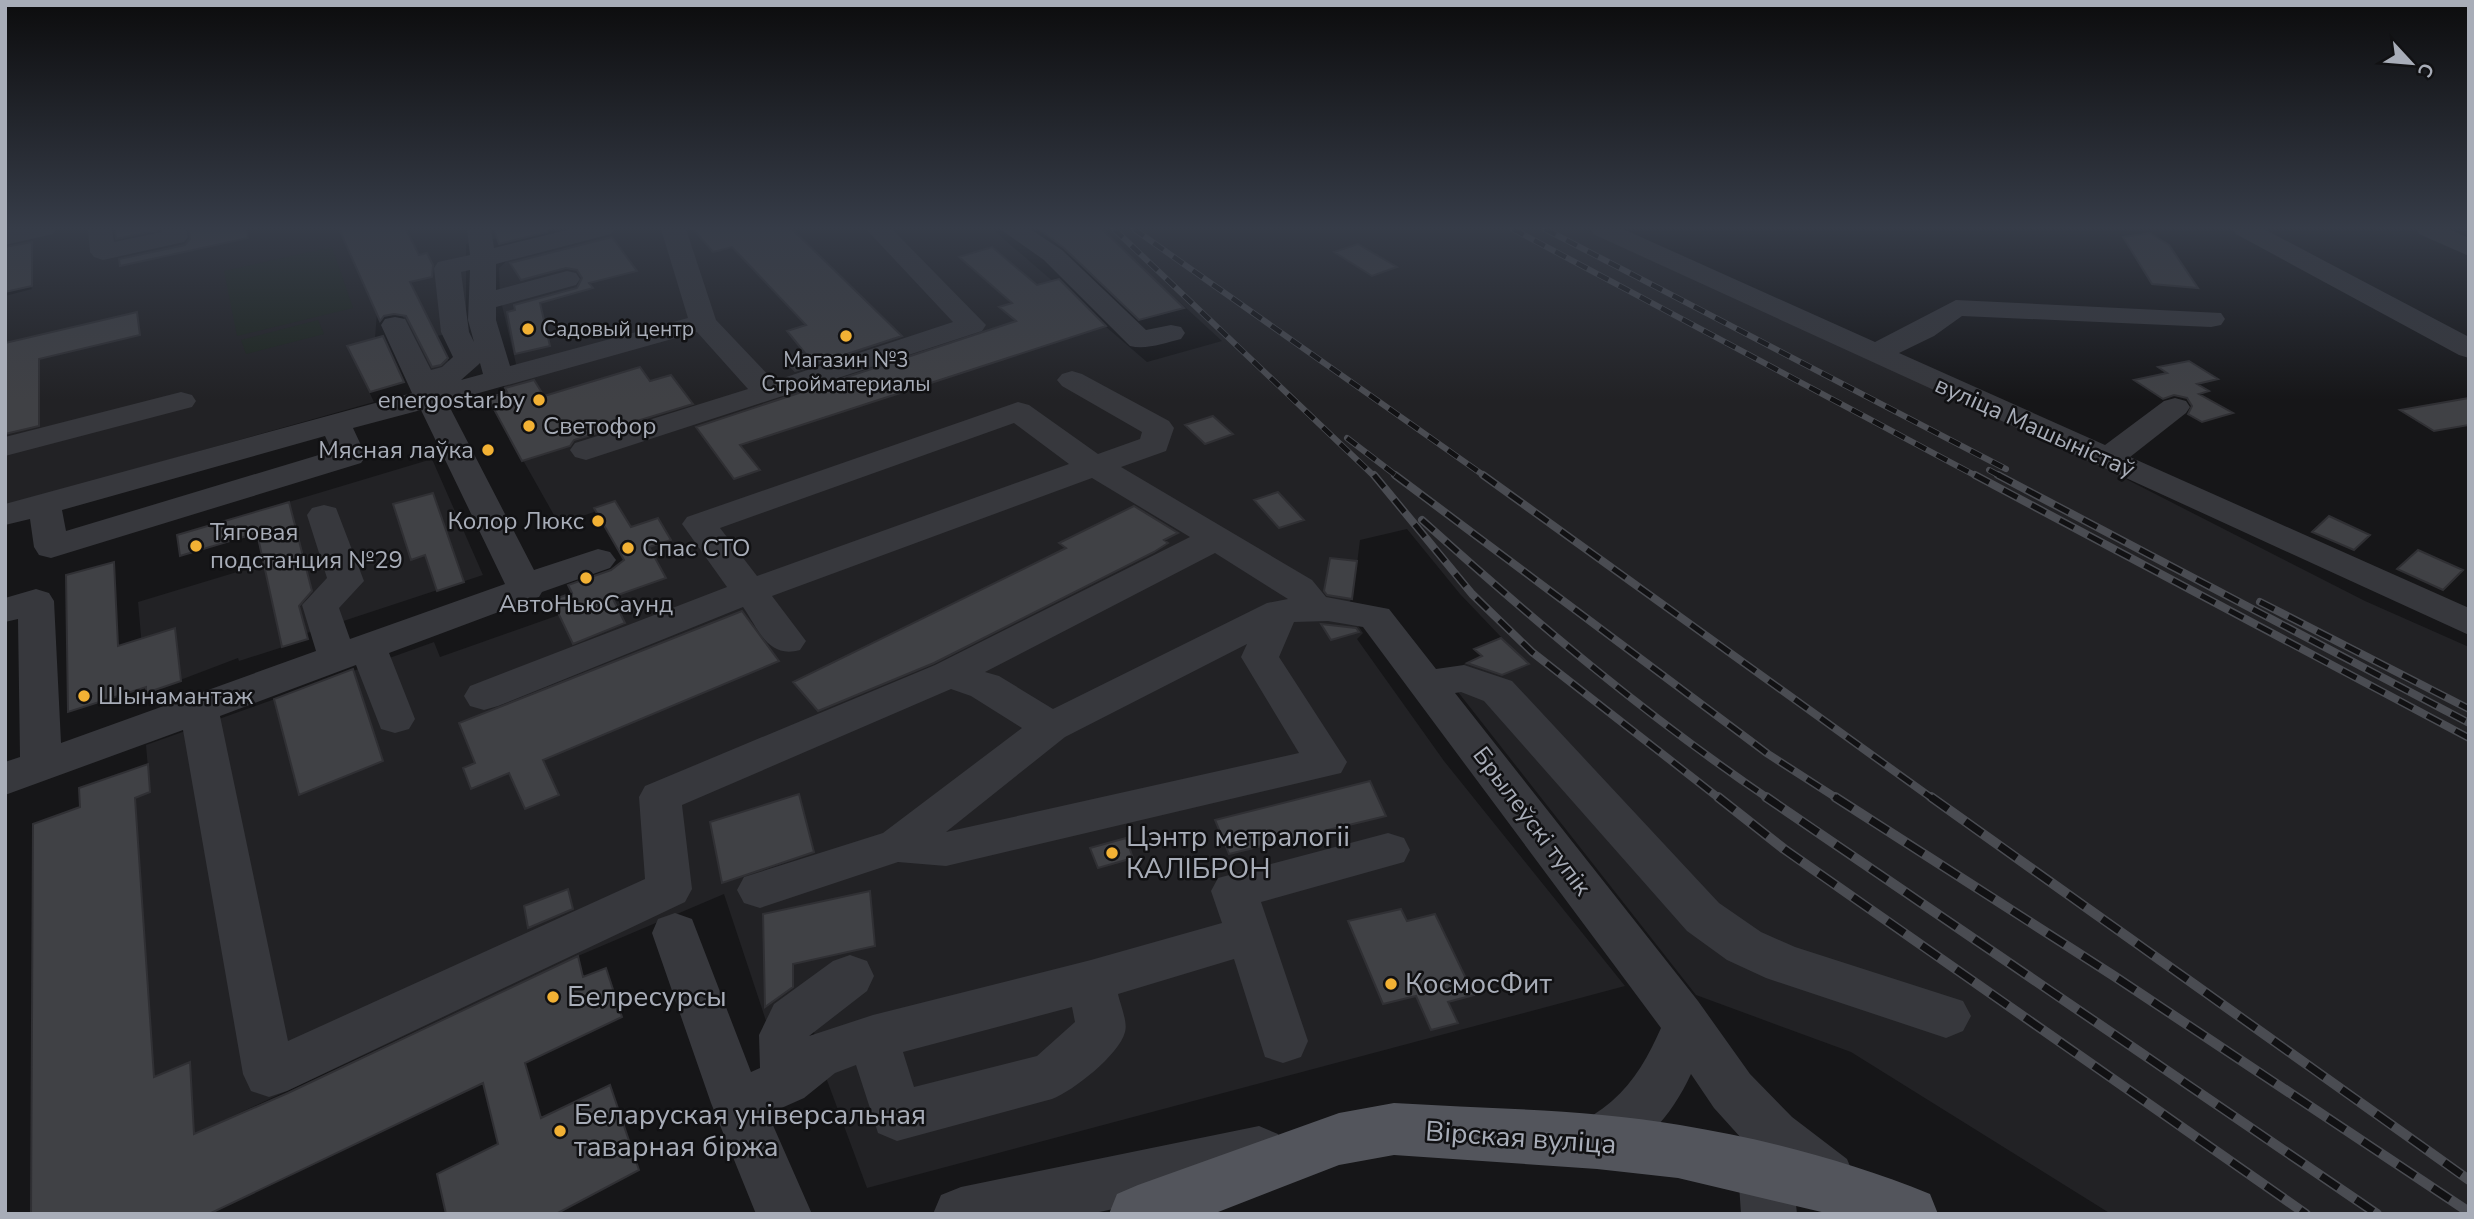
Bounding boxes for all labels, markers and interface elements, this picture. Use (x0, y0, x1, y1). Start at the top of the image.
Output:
north arrow (2376, 28, 2446, 98)
text: С (2411, 59, 2440, 82)
place label: Садовый центр (542, 315, 694, 343)
marker: Садовый центр (520, 321, 536, 337)
marker: Магазин №3 Стройматериалы (838, 328, 854, 344)
place label: Магазин №3 Стройматериалы (761, 346, 931, 398)
street label: вуліца Машыністаў (1930, 369, 2140, 486)
place label: energostar.by (378, 384, 526, 416)
marker: energostar.by (531, 392, 547, 408)
place label: Светофор (543, 410, 656, 442)
marker: Светофор (521, 418, 537, 434)
place label: Мясная лаўка (318, 434, 474, 466)
marker: Мясная лаўка (480, 442, 496, 458)
place label: Колор Люкс (447, 505, 584, 537)
marker: Колор Люкс (590, 513, 606, 529)
place label: Тяговая подстанция №29 (210, 516, 403, 576)
place label: Спас СТО (642, 532, 750, 564)
marker: Тяговая подстанция №29 (188, 538, 204, 554)
marker: Спас СТО (620, 540, 636, 556)
marker: АвтоНьюСаунд (578, 570, 594, 586)
place label: АвтоНьюСаунд (499, 588, 673, 620)
place label: Шынамантаж (98, 680, 253, 712)
marker: Шынамантаж (76, 688, 92, 704)
street label: Брылеўскі тупік (1466, 740, 1599, 902)
place label: Цэнтр метралогіі КАЛIБРОН (1126, 818, 1350, 888)
marker: Цэнтр метралогіі КАЛIБРОН (1104, 845, 1120, 861)
place label: КосмосФит (1405, 965, 1552, 1003)
marker: КосмосФит (1383, 976, 1399, 992)
place label: Белресурсы (567, 978, 727, 1016)
marker: Белресурсы (545, 989, 561, 1005)
place label: Беларуская універсальная таварная біржа (574, 1096, 926, 1166)
street label: Вірская вуліца (1424, 1112, 1618, 1164)
marker: Беларуская універсальная таварная біржа (552, 1123, 568, 1139)

